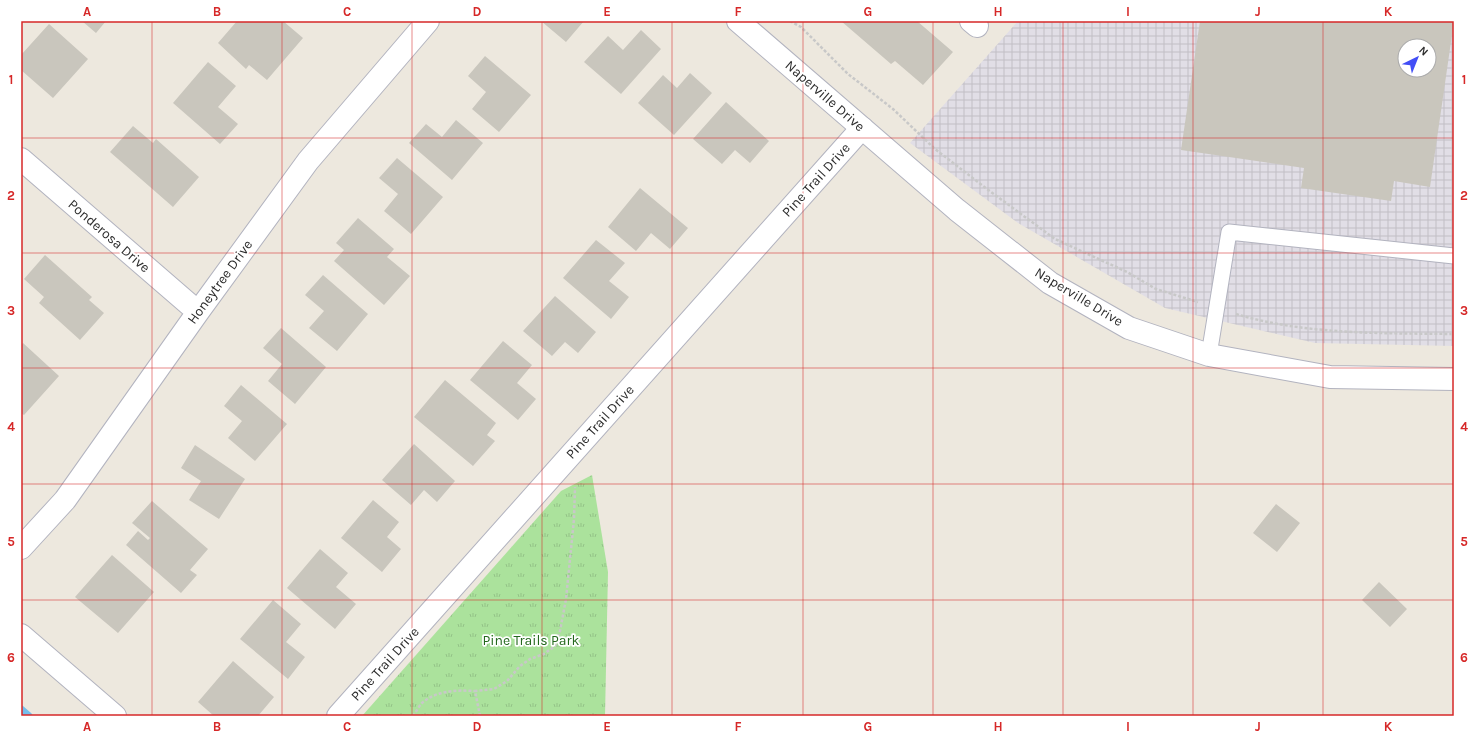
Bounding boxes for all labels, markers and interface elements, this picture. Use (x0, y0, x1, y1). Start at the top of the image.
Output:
text: A (83, 4, 91, 19)
text: B (213, 4, 221, 19)
text: C (343, 4, 351, 19)
text: D (473, 4, 482, 19)
text: E (603, 4, 611, 19)
text: F (734, 4, 742, 19)
text: G (864, 4, 872, 19)
text: H (993, 4, 1003, 19)
text: I (1126, 4, 1130, 19)
text: J (1255, 4, 1261, 19)
text: K (1384, 4, 1393, 19)
north arrow (1397, 38, 1437, 78)
text: N (1416, 44, 1431, 58)
street label: Naperville Drive (782, 57, 868, 135)
text: 1 (9, 72, 13, 87)
text: 1 (1462, 72, 1466, 87)
street label: Pine Trail Drive (778, 139, 854, 221)
text: 2 (7, 188, 15, 203)
text: 2 (1460, 188, 1468, 203)
street label: Ponderosa Drive (65, 196, 153, 276)
street label: Honeytree Drive (184, 237, 256, 327)
street label: Naperville Drive (1032, 264, 1126, 330)
text: 3 (7, 303, 15, 318)
text: 3 (1460, 303, 1468, 318)
street label: Pine Trail Drive (562, 381, 638, 463)
text: 4 (7, 419, 15, 434)
text: 4 (1460, 419, 1468, 434)
text: 5 (7, 534, 15, 549)
text: 5 (1460, 534, 1468, 549)
street label: Pine Trail Drive (347, 623, 423, 705)
park label: Pine Trails Park (483, 632, 580, 649)
text: 6 (7, 650, 15, 665)
text: 6 (1460, 650, 1468, 665)
text: A (83, 719, 91, 734)
text: B (213, 719, 221, 734)
text: C (343, 719, 351, 734)
text: D (473, 719, 482, 734)
text: E (603, 719, 611, 734)
text: F (734, 719, 742, 734)
text: G (864, 719, 872, 734)
text: H (993, 719, 1003, 734)
text: I (1126, 719, 1130, 734)
text: J (1255, 719, 1261, 734)
text: K (1384, 719, 1393, 734)

